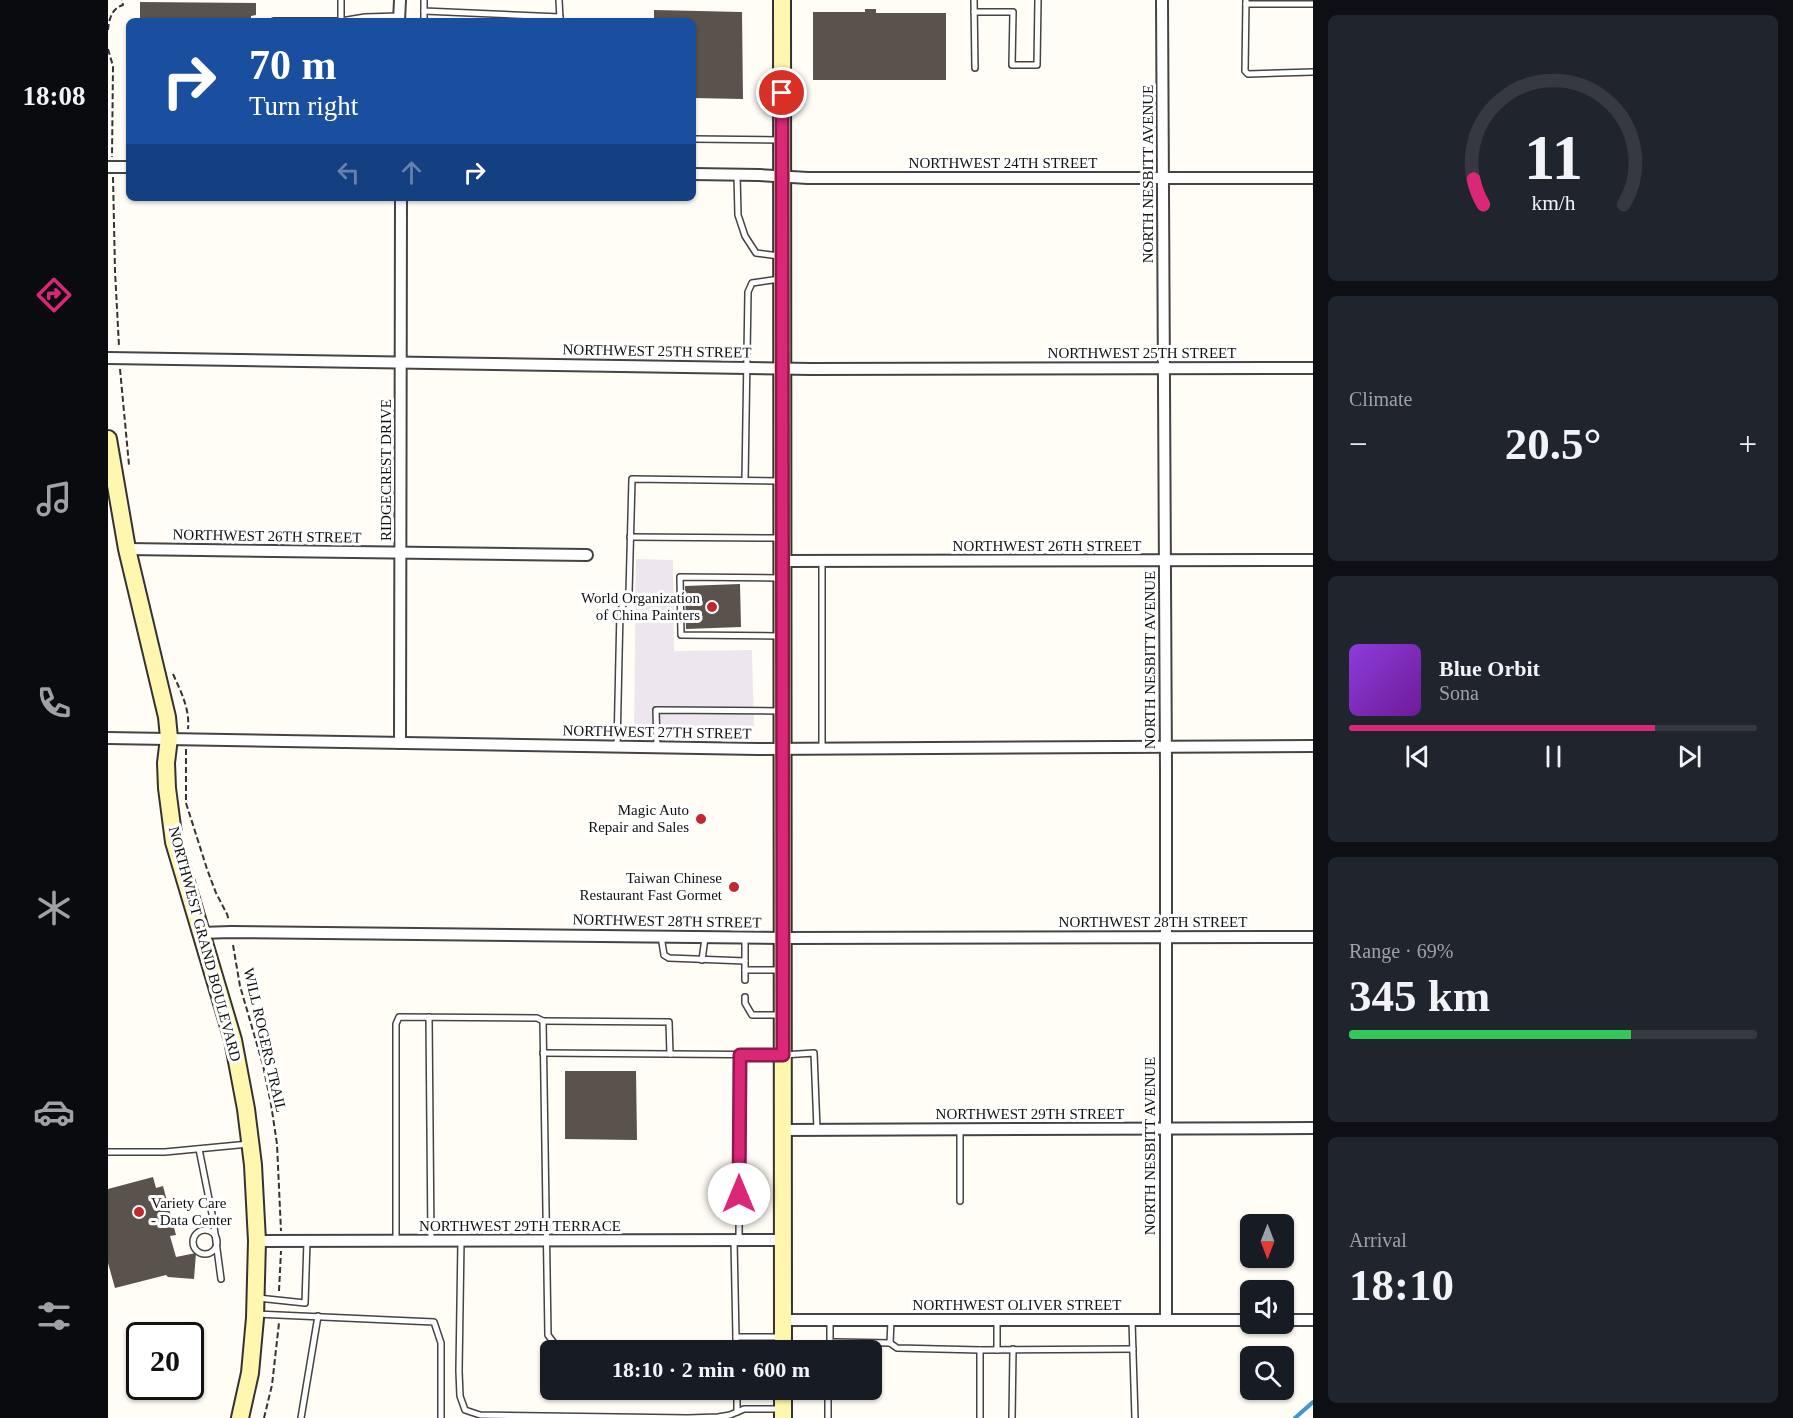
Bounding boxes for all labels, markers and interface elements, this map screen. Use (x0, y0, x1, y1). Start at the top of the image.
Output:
icon: right (150, 42, 228, 120)
text: 70 m (249, 42, 337, 88)
pin (756, 67, 807, 118)
icon: arrive (765, 76, 798, 109)
text: 18:08 (23, 81, 86, 111)
street label: NORTH NESBITT AVENUE (1140, 85, 1156, 263)
text: Turn right (249, 91, 358, 121)
text: 11 (1524, 123, 1582, 192)
street label: NORTHWEST 24TH STREET (909, 155, 1097, 171)
icon: left (332, 156, 365, 189)
icon: ahead (395, 156, 428, 189)
icon: right (458, 156, 491, 189)
text: km/h (1531, 191, 1575, 215)
icon: directions (33, 274, 75, 316)
street label: NORTHWEST 25TH STREET (562, 341, 752, 361)
street label: NORTHWEST 25TH STREET (1048, 345, 1236, 361)
text: Climate (1349, 388, 1412, 410)
street label: RIDGECREST DRIVE (378, 399, 394, 541)
text: 20.5° (1505, 419, 1601, 469)
text: − (1349, 426, 1368, 462)
text: + (1738, 426, 1757, 462)
icon: music (33, 478, 75, 520)
street label: NORTHWEST 26TH STREET (172, 526, 362, 546)
street label: NORTHWEST 26TH STREET (953, 538, 1141, 554)
street label: NORTH NESBITT AVENUE (1142, 571, 1158, 749)
place label: World Organization of China Painters (581, 590, 700, 623)
marker: World Organization of China Painters (705, 600, 719, 614)
text: Blue Orbit (1439, 656, 1540, 681)
icon: phone (33, 682, 75, 724)
text: Sona (1439, 682, 1479, 704)
street label: NORTHWEST 27TH STREET (562, 722, 752, 742)
icon: previous (1401, 740, 1434, 773)
icon: pause (1537, 740, 1570, 773)
icon: next (1673, 740, 1706, 773)
place label: Magic Auto Repair and Sales (588, 802, 689, 835)
marker: Magic Auto Repair and Sales (694, 812, 708, 826)
street label: NORTHWEST GRAND BOULEVARD (166, 825, 244, 1063)
place label: Taiwan Chinese Restaurant Fast Gormet (580, 870, 723, 903)
marker: Taiwan Chinese Restaurant Fast Gormet (727, 880, 741, 894)
icon: climate (33, 887, 75, 929)
street label: NORTHWEST 28TH STREET (572, 911, 762, 931)
street label: NORTHWEST 28TH STREET (1059, 914, 1247, 930)
text: Range · 69% (1349, 940, 1453, 962)
street label: WILL ROGERS TRAIL (241, 966, 289, 1114)
text: 345 km (1349, 971, 1490, 1021)
street label: NORTH NESBITT AVENUE (1142, 1057, 1158, 1235)
icon: car (33, 1091, 75, 1133)
street label: NORTHWEST 29TH STREET (936, 1106, 1124, 1122)
position arrow (707, 1162, 771, 1226)
place label: Variety Care - Data Center (151, 1195, 232, 1228)
marker: Variety Care - Data Center (132, 1205, 146, 1219)
north arrow (1240, 1214, 1294, 1268)
map controls (1240, 1214, 1294, 1400)
street label: NORTHWEST 29TH TERRACE (419, 1218, 621, 1234)
text: Arrival (1349, 1229, 1407, 1251)
text: 18:10 (1349, 1260, 1454, 1310)
button: sound (1240, 1280, 1294, 1334)
icon: filters (33, 1295, 75, 1337)
street label: NORTHWEST OLIVER STREET (913, 1297, 1121, 1313)
speed limit sign: 20 (126, 1322, 204, 1400)
button: search (1240, 1346, 1294, 1400)
text: 18:10 · 2 min · 600 m (612, 1357, 810, 1382)

